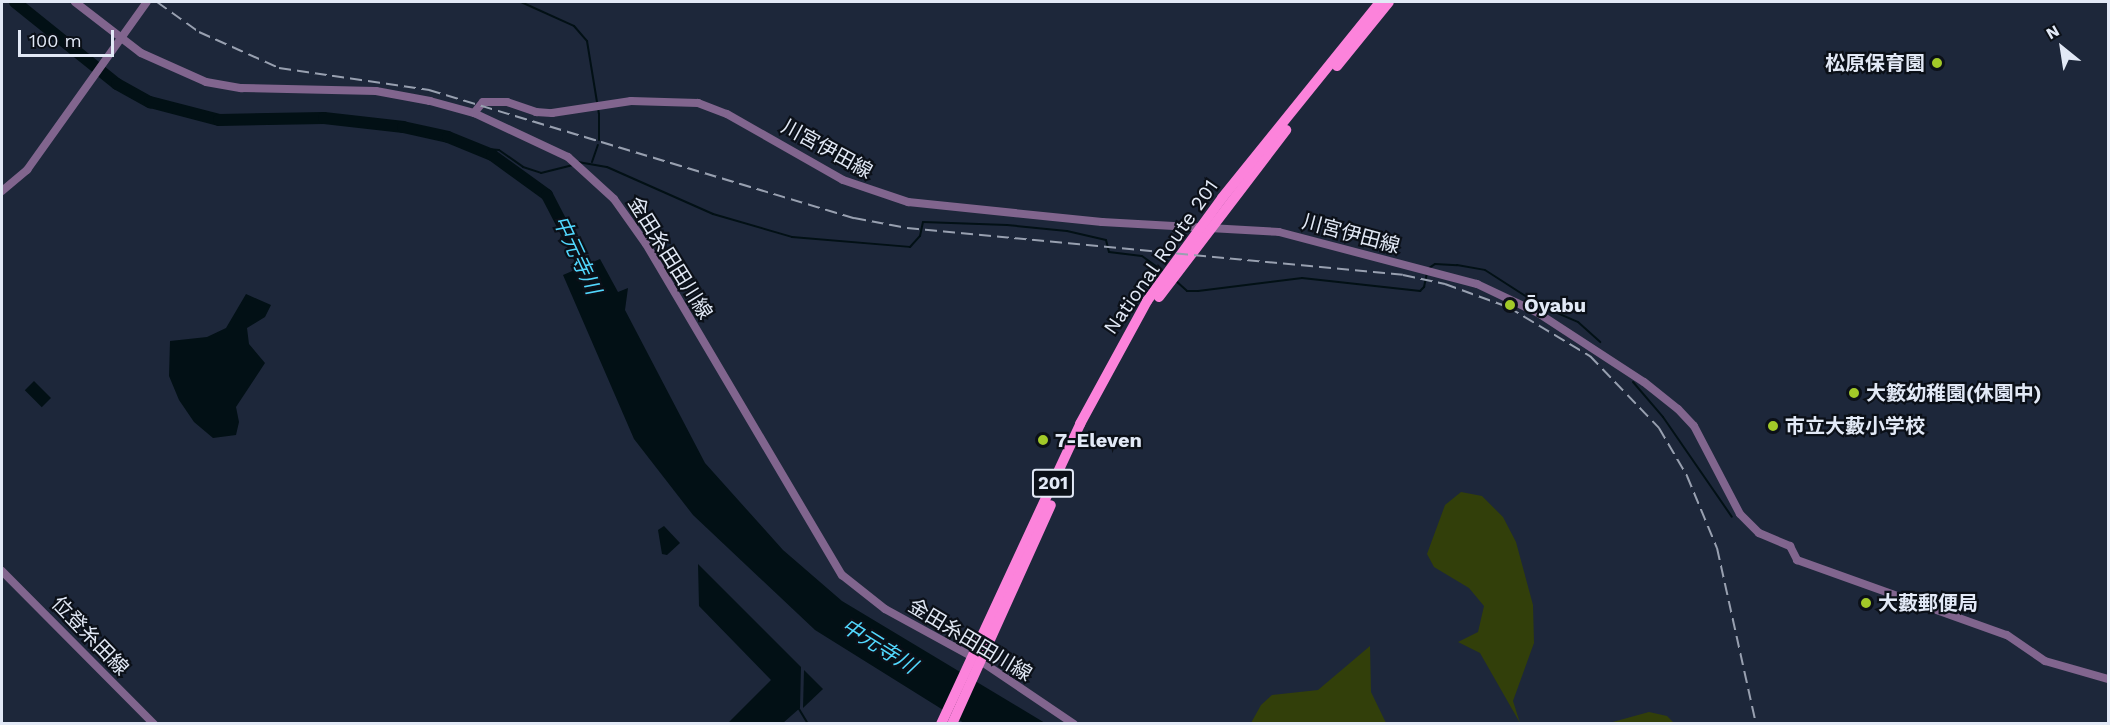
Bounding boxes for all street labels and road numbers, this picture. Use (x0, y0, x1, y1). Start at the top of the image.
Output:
street label: 川宮伊田線 (777, 114, 877, 184)
street label: National Route 201 (1098, 175, 1224, 339)
street label: 金田糸田田川線 (623, 192, 717, 324)
street label: 川宮伊田線 (1300, 209, 1402, 259)
road number: 201 (1030, 468, 1076, 498)
street label: 位登糸田線 (47, 592, 133, 680)
street label: 金田糸田田川線 (904, 594, 1036, 686)

